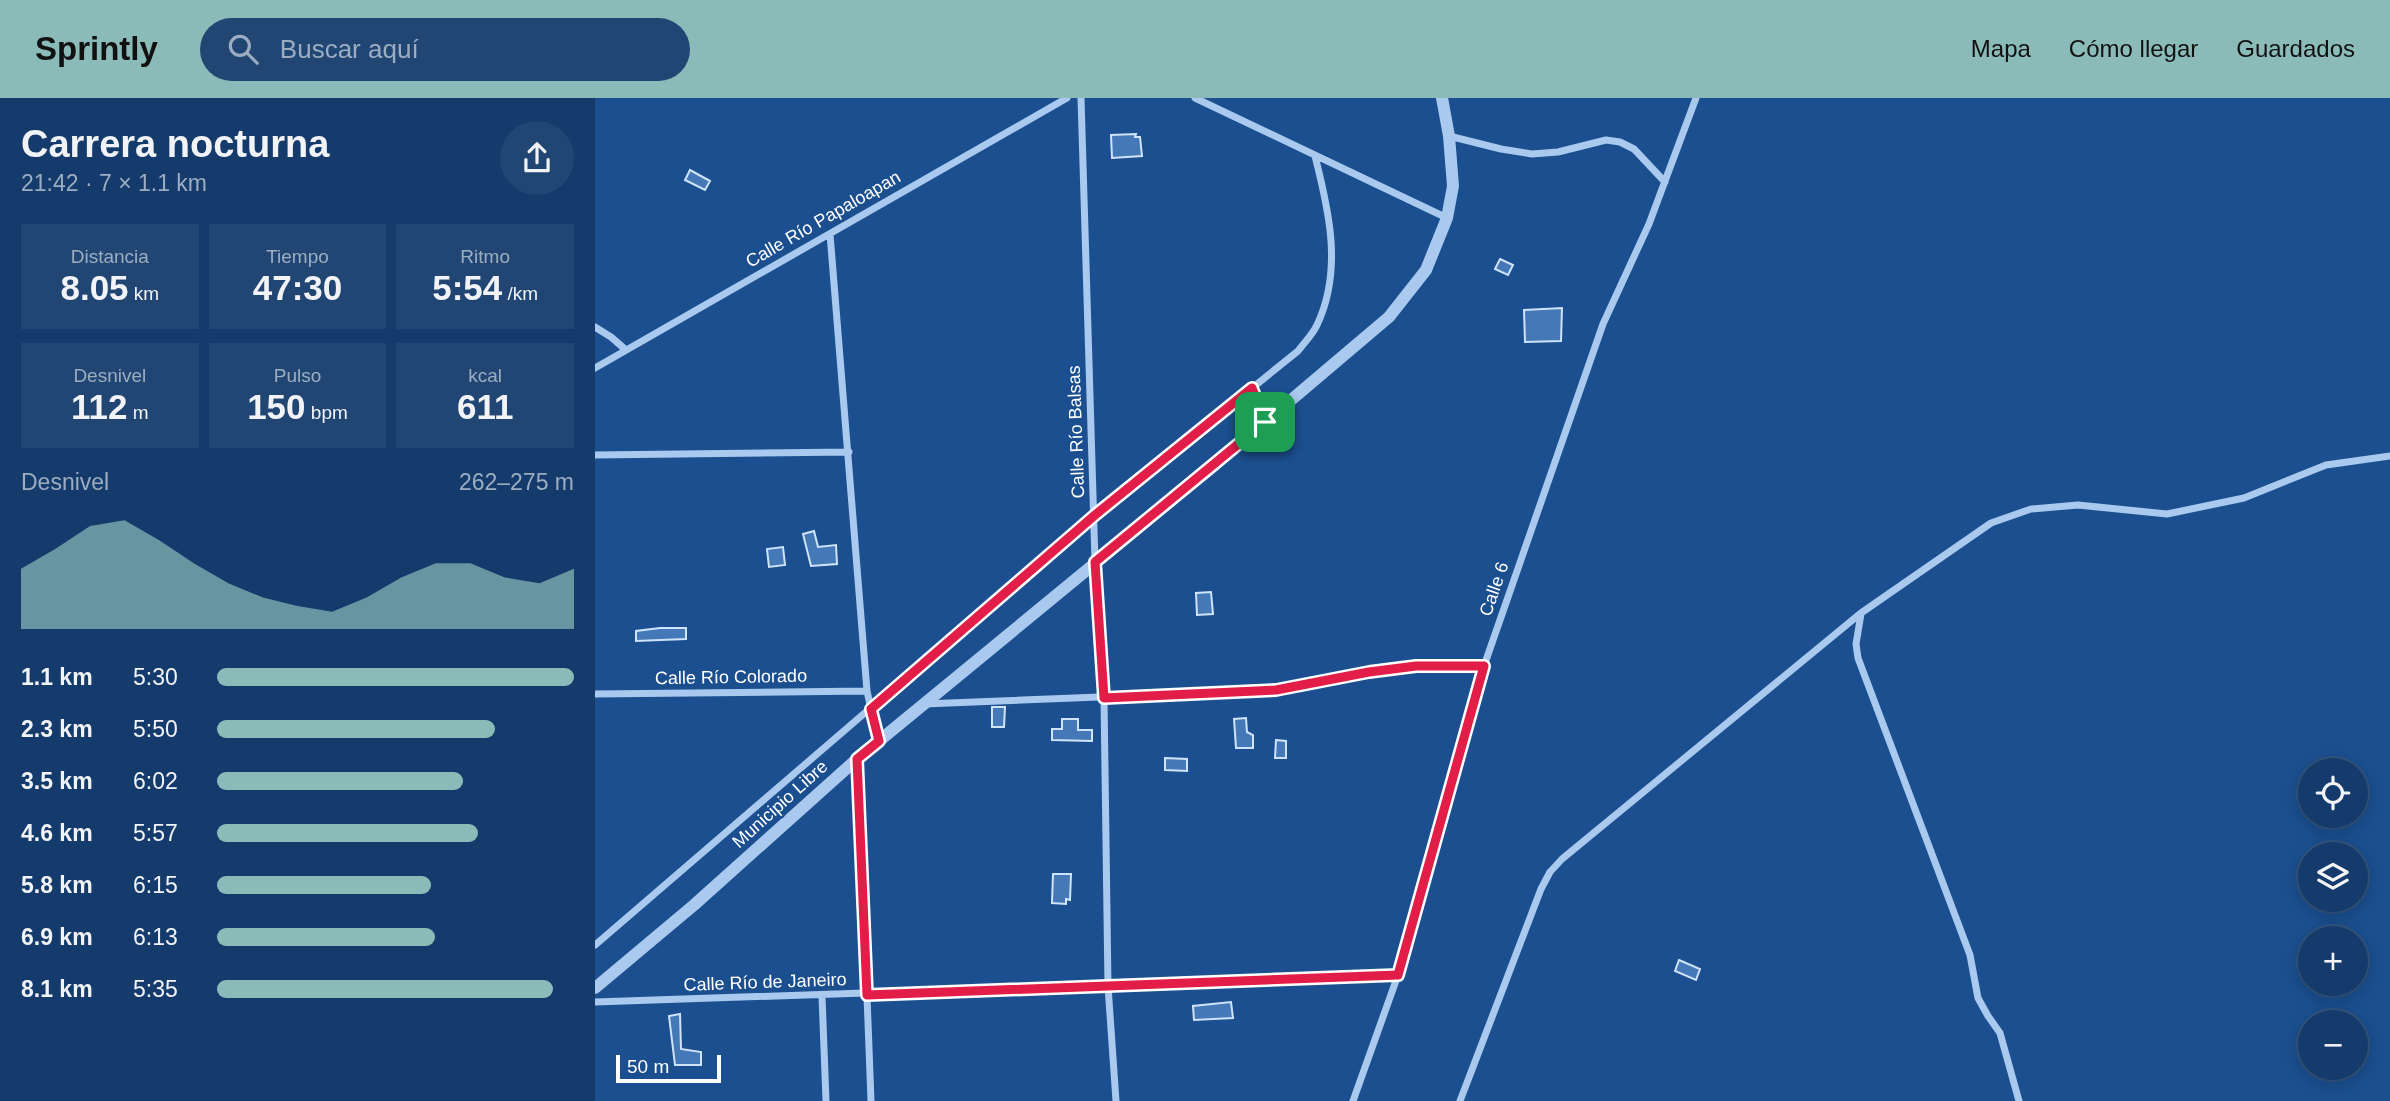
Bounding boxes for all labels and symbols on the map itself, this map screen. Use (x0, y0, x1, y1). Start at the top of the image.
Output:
street label: Calle Río Papaloapan (742, 167, 904, 271)
street label: Calle Río Balsas (1064, 365, 1088, 499)
pin (1235, 392, 1295, 452)
street label: Calle 6 (1475, 559, 1513, 619)
street label: Calle Río Colorado (655, 666, 807, 688)
street label: Municipio Libre (728, 756, 832, 852)
street label: Calle Río de Janeiro (683, 969, 847, 995)
scale bar (616, 1052, 721, 1084)

